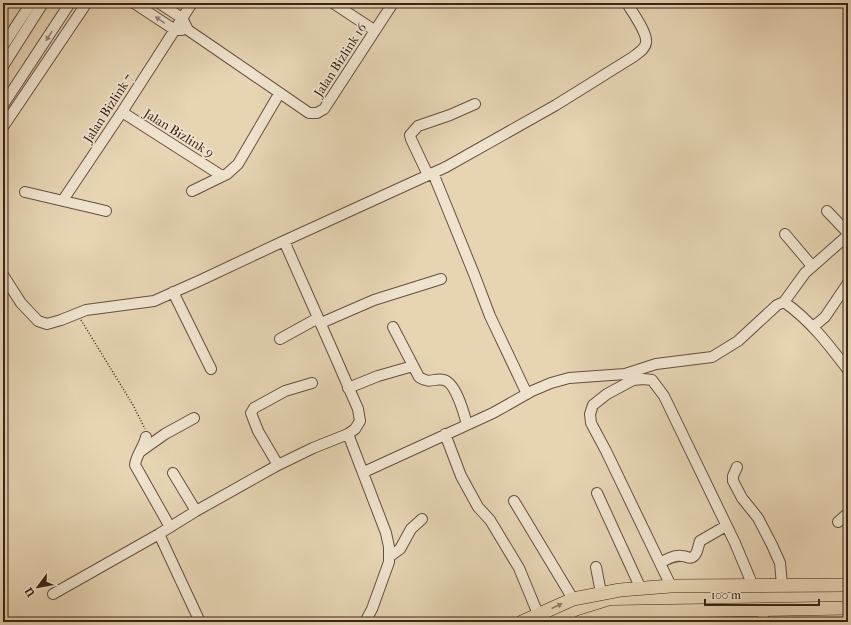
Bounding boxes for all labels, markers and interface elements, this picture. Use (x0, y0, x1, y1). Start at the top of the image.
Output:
one-way arrow (155, 16, 165, 24)
street label: Jalan Bizlink 16 (310, 20, 370, 100)
one-way arrow (45, 30, 53, 41)
street label: Jalan Bizlink 7 (80, 71, 136, 146)
street label: Jalan Bizlink 9 (140, 105, 217, 161)
north arrow (18, 567, 58, 607)
scale bar (705, 581, 819, 607)
text: U (22, 585, 38, 600)
text: 100 m (711, 588, 741, 602)
one-way arrow (552, 602, 564, 608)

